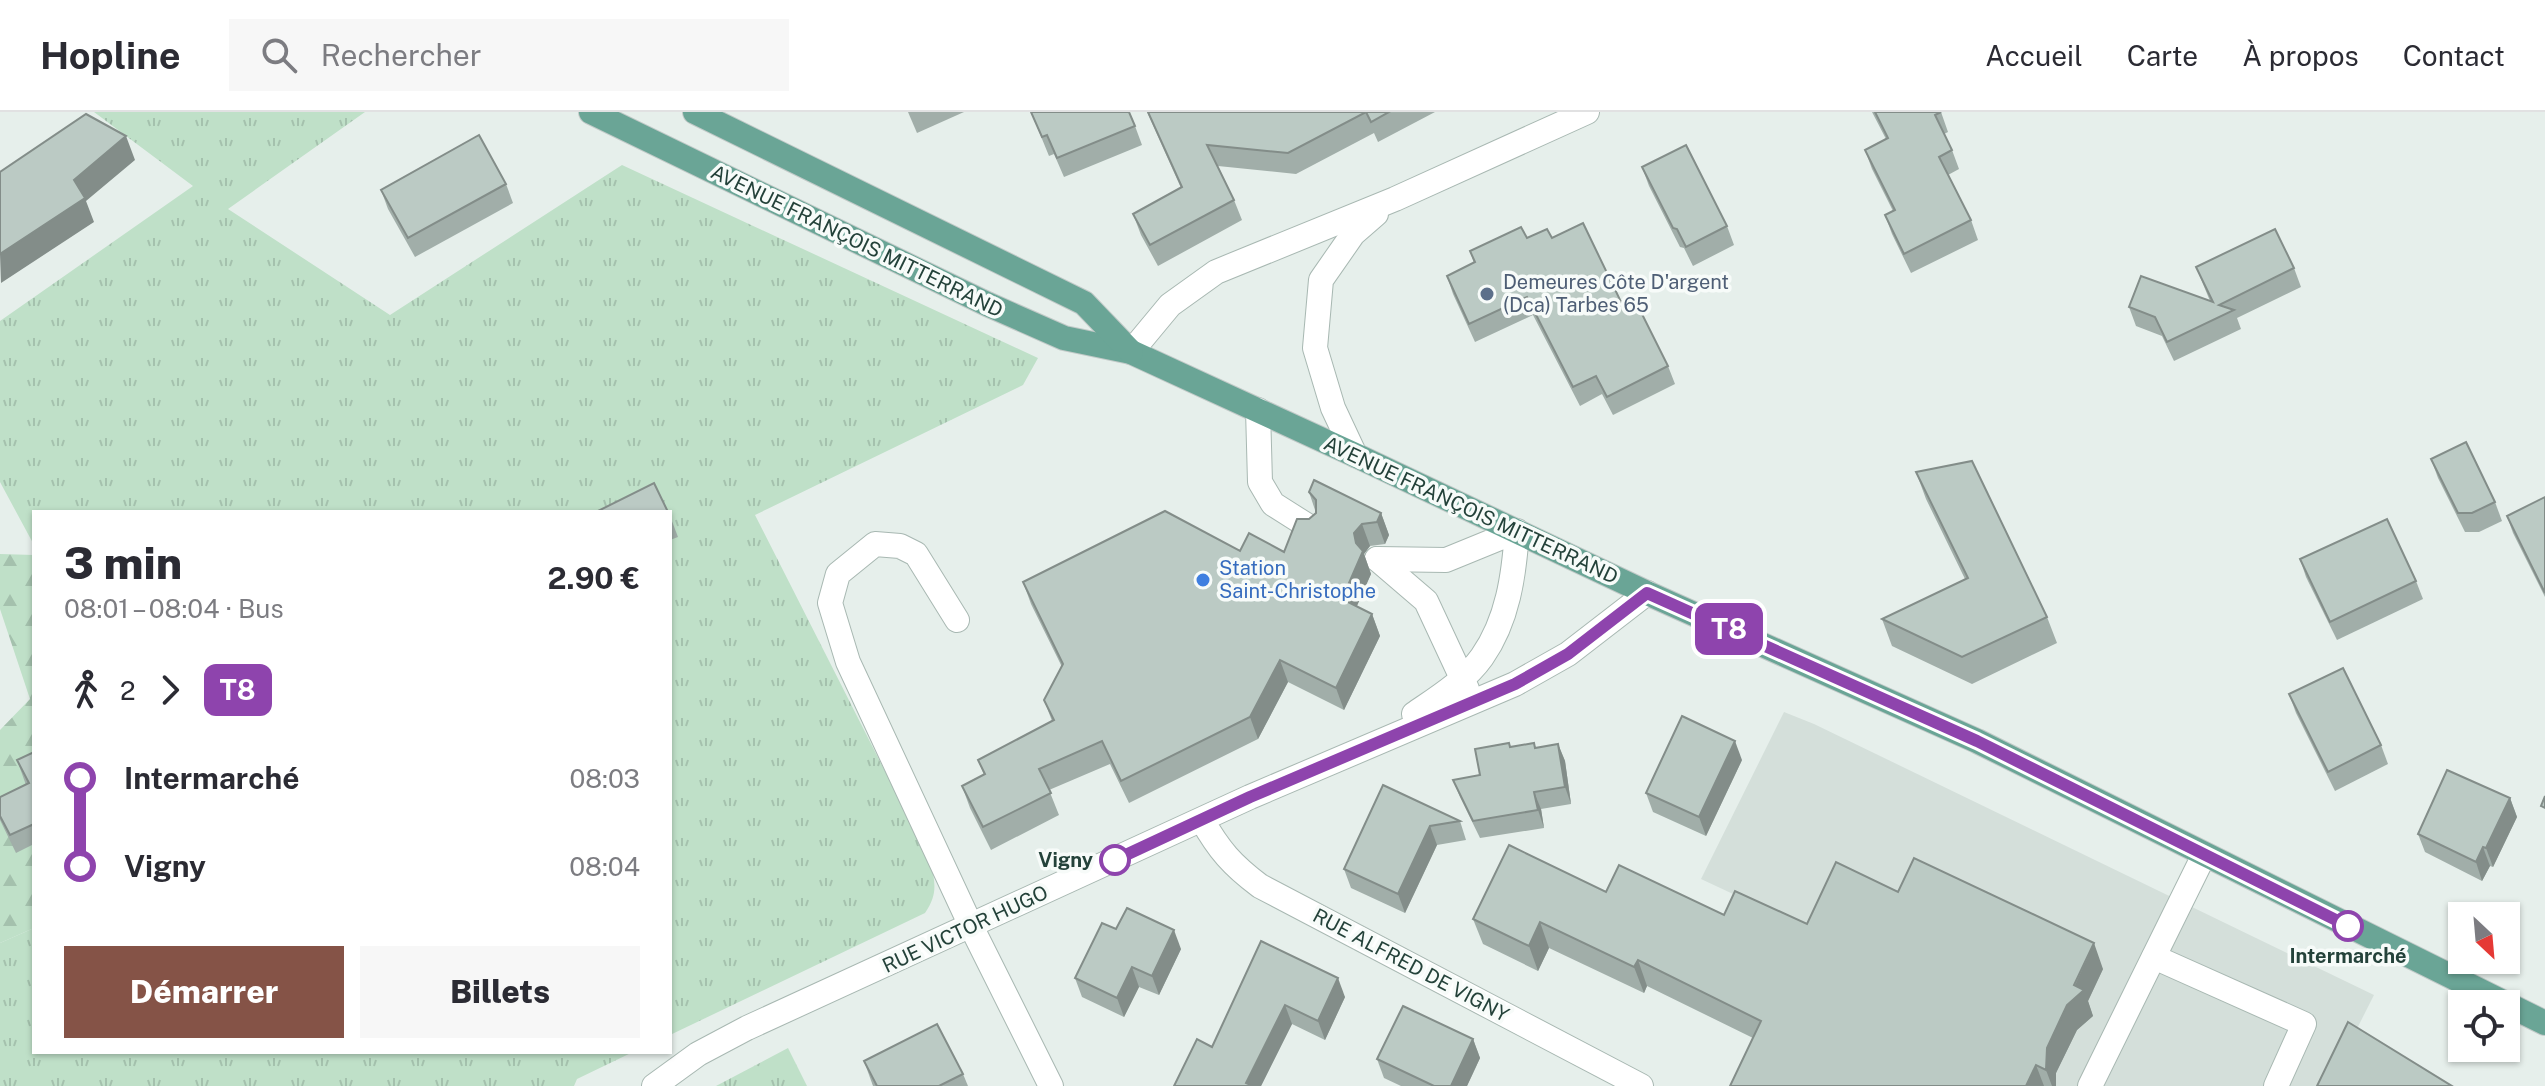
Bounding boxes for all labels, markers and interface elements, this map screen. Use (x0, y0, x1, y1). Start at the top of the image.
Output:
search box (229, 19, 789, 91)
text: Hopline (40, 33, 181, 78)
icon: search (257, 33, 301, 77)
text: Rechercher (321, 37, 482, 73)
text: Accueil (1985, 39, 2083, 72)
text: Carte (2127, 39, 2198, 72)
text: À propos (2242, 39, 2359, 72)
text: Contact (2403, 39, 2505, 72)
street label: AVENUE FRANÇOIS MITTERRAND (707, 160, 1007, 322)
place label: Demeures Côte D'argent (Dca) Tarbes 65 (1503, 270, 1729, 317)
marker: Demeures Côte D'argent (Dca) Tarbes 65 (1478, 285, 1496, 303)
street label: AVENUE FRANÇOIS MITTERRAND (1320, 431, 1622, 589)
text: 3 min (64, 537, 182, 589)
place label: Station Saint-Christophe (1219, 556, 1376, 603)
text: 2.90 € (548, 560, 640, 596)
marker: Station Saint-Christophe (1194, 571, 1212, 589)
text: 08:01 – 08:04 · Bus (64, 593, 284, 624)
line badge: T8 (1693, 603, 1765, 655)
text: T8 (1711, 612, 1747, 645)
icon: walk (64, 668, 108, 712)
icon: forward (148, 668, 192, 712)
text: T8 (220, 673, 256, 706)
text: 2 (120, 675, 136, 706)
text: Intermarché (124, 760, 300, 796)
text: 08:03 (569, 763, 640, 794)
marker: Vigny (1100, 845, 1130, 875)
text: Vigny (124, 848, 206, 884)
place label: Vigny (1038, 848, 1093, 872)
text: 08:04 (569, 851, 640, 882)
street label: RUE VICTOR HUGO (878, 880, 1052, 978)
north arrow (2448, 902, 2520, 974)
map controls (2448, 902, 2520, 1062)
street label: RUE ALFRED DE VIGNY (1309, 903, 1513, 1027)
marker: Intermarché (2333, 911, 2363, 941)
place label: Intermarché (2289, 944, 2407, 968)
button: Démarrer (64, 946, 344, 1038)
button: Billets (360, 946, 640, 1038)
button: locate (2448, 990, 2520, 1062)

